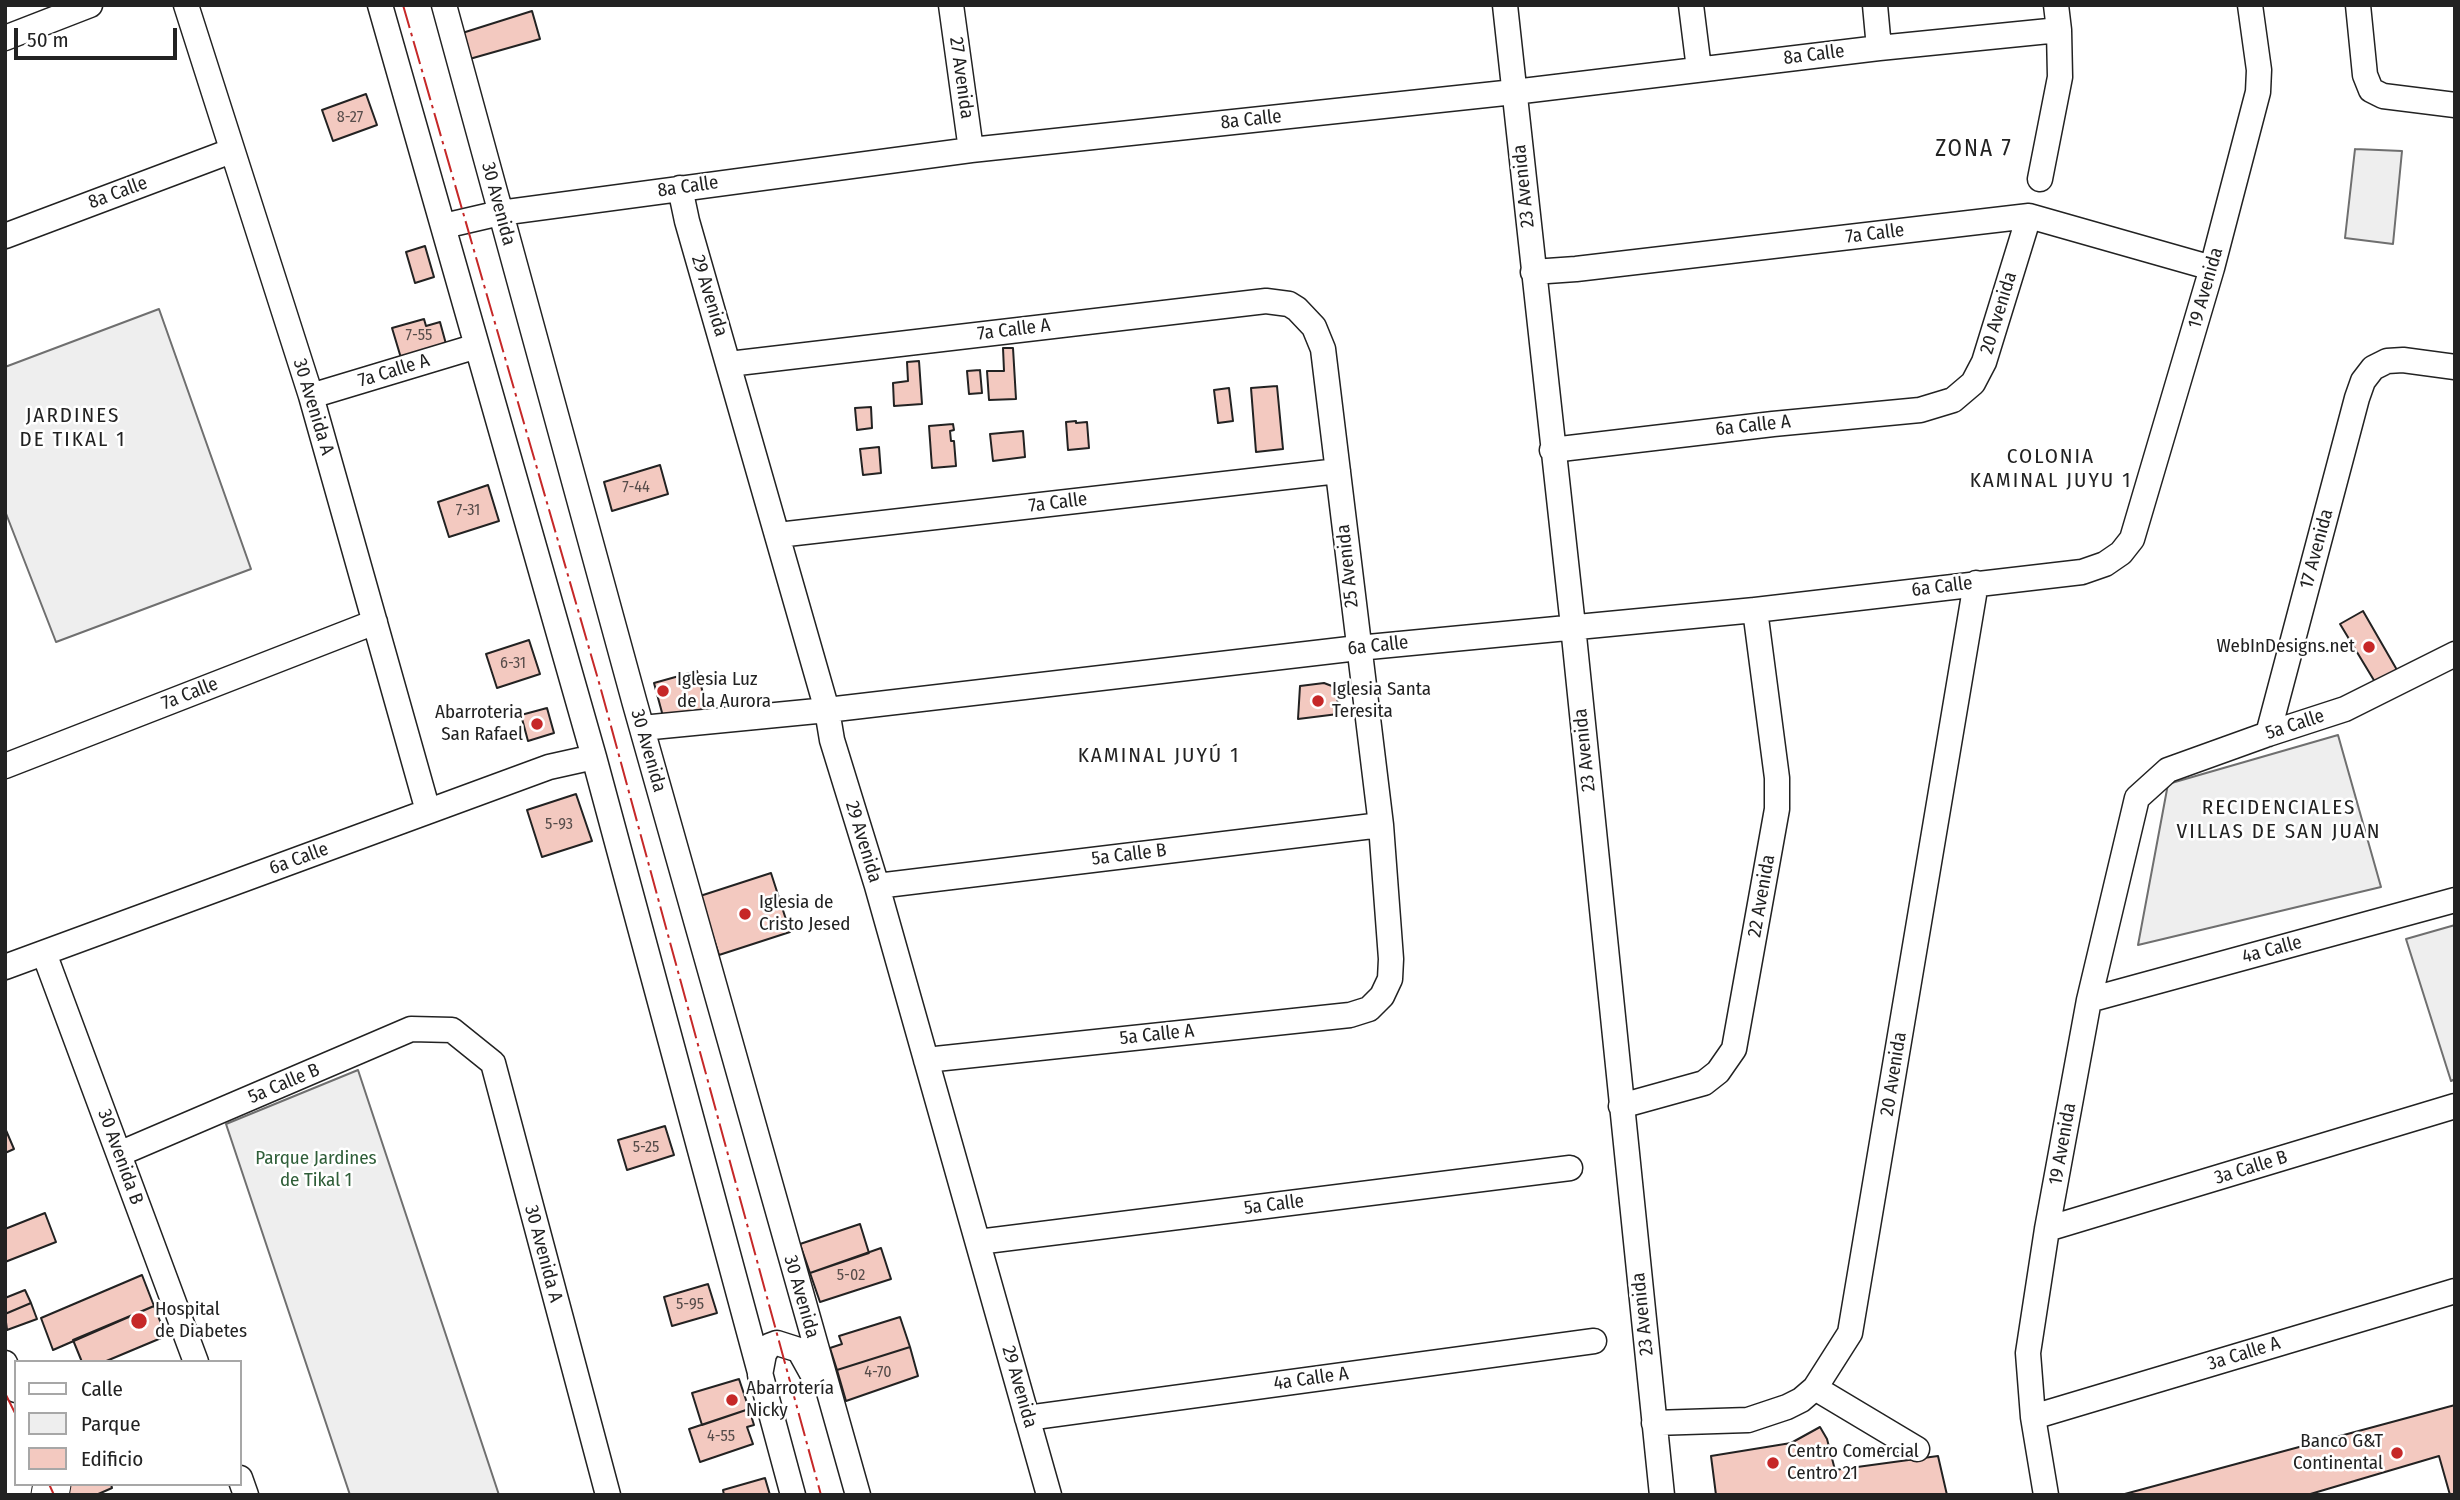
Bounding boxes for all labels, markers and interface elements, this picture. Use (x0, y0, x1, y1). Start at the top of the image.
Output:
scale bar (18, 14, 180, 58)
text: 50 m (27, 27, 69, 53)
street label: 27 Avenida (944, 36, 978, 120)
street label: 8a Calle (1782, 40, 1846, 70)
street label: 8a Calle (1219, 105, 1283, 135)
house number: 8-27 (337, 108, 363, 128)
district label: ZONA 7 (1936, 136, 2012, 164)
street label: 23 Avenida (1508, 143, 1540, 229)
street label: 30 Avenida (476, 160, 520, 248)
street label: 8a Calle (656, 171, 720, 203)
street label: 8a Calle (85, 172, 151, 214)
street label: 7a Calle (1844, 219, 1906, 249)
street label: 19 Avenida (2184, 245, 2228, 331)
street label: 29 Avenida (686, 253, 732, 339)
street label: 20 Avenida (1976, 269, 2022, 357)
street label: 7a Calle A (976, 314, 1052, 346)
house number: 7-55 (406, 326, 432, 346)
street label: 7a Calle A (356, 349, 432, 393)
street label: 30 Avenida A (288, 356, 338, 458)
district label: JARDINES DE TIKAL 1 (21, 403, 125, 453)
street label: 6a Calle A (1714, 411, 1792, 441)
district label: COLONIA KAMINAL JUYU 1 (1971, 444, 2131, 494)
house number: 7-44 (622, 478, 650, 498)
street label: 7a Calle (1027, 488, 1089, 518)
house number: 7-31 (456, 501, 480, 521)
street label: 17 Avenida (2295, 507, 2339, 591)
street label: 25 Avenida (1332, 523, 1364, 609)
street label: 6a Calle (1910, 572, 1974, 602)
street label: 6a Calle (1346, 631, 1410, 661)
place label: WebInDesigns.net (2216, 636, 2355, 658)
marker: WebInDesigns.net (2361, 639, 2377, 655)
house number: 6-31 (500, 654, 526, 674)
place label: Iglesia Luz de la Aurora (677, 669, 771, 713)
street label: 7a Calle (158, 673, 222, 715)
place label: Iglesia Santa Teresita (1332, 679, 1431, 723)
marker: Iglesia Luz de la Aurora (655, 683, 671, 699)
marker: Iglesia Santa Teresita (1310, 693, 1326, 709)
place label: Abarroteria San Rafael (435, 702, 523, 746)
street label: 5a Calle (2263, 705, 2327, 745)
street label: 30 Avenida (625, 707, 671, 795)
street label: 23 Avenida (1569, 707, 1601, 793)
marker: Abarroteria San Rafael (529, 716, 545, 732)
district label: KAMINAL JUYÚ 1 (1079, 743, 1239, 769)
district label: RECIDENCIALES VILLAS DE SAN JUAN (2179, 795, 2379, 845)
street label: 29 Avenida (840, 799, 886, 885)
house number: 5-93 (545, 815, 573, 835)
street label: 6a Calle (266, 838, 332, 880)
street label: 5a Calle B (1090, 839, 1168, 871)
street label: 22 Avenida (1744, 853, 1780, 939)
place label: Iglesia de Cristo Jesed (759, 892, 851, 936)
marker: Iglesia de Cristo Jesed (737, 906, 753, 922)
street label: 4a Calle (2240, 931, 2304, 969)
street label: 5a Calle A (1119, 1020, 1195, 1050)
street label: 20 Avenida (1876, 1030, 1912, 1118)
street label: 5a Calle B (245, 1059, 323, 1109)
street label: 19 Avenida (2045, 1101, 2081, 1187)
street label: 30 Avenida B (92, 1106, 148, 1208)
house number: 5-25 (633, 1138, 659, 1158)
street label: 3a Calle B (2212, 1146, 2290, 1190)
park label: Parque Jardines de Tikal 1 (255, 1148, 377, 1192)
street label: 5a Calle (1243, 1190, 1305, 1220)
street label: 30 Avenida A (519, 1203, 567, 1305)
street label: 30 Avenida (778, 1253, 824, 1341)
house number: 5-02 (837, 1266, 865, 1286)
street label: 23 Avenida (1627, 1271, 1659, 1357)
house number: 5-95 (676, 1295, 704, 1315)
place label: Hospital de Diabetes (155, 1299, 247, 1343)
marker: Hospital de Diabetes (129, 1311, 149, 1331)
street label: 3a Calle A (2205, 1332, 2283, 1376)
street label: 29 Avenida (996, 1343, 1042, 1431)
legend (14, 1360, 242, 1486)
street label: 4a Calle A (1272, 1362, 1350, 1396)
house number: 4-70 (864, 1363, 892, 1383)
text: Calle (81, 1376, 123, 1402)
place label: Abarrotería Nicky (746, 1378, 834, 1422)
marker: Abarrotería Nicky (724, 1392, 740, 1408)
text: Parque (81, 1411, 141, 1437)
house number: 4-55 (707, 1427, 735, 1447)
place label: Banco G&T Continental (2293, 1431, 2383, 1475)
place label: Centro Comercial Centro 21 (1787, 1441, 1919, 1485)
marker: Banco G&T Continental (2389, 1445, 2405, 1461)
text: Edificio (81, 1446, 143, 1472)
marker: Centro Comercial Centro 21 (1765, 1455, 1781, 1471)

